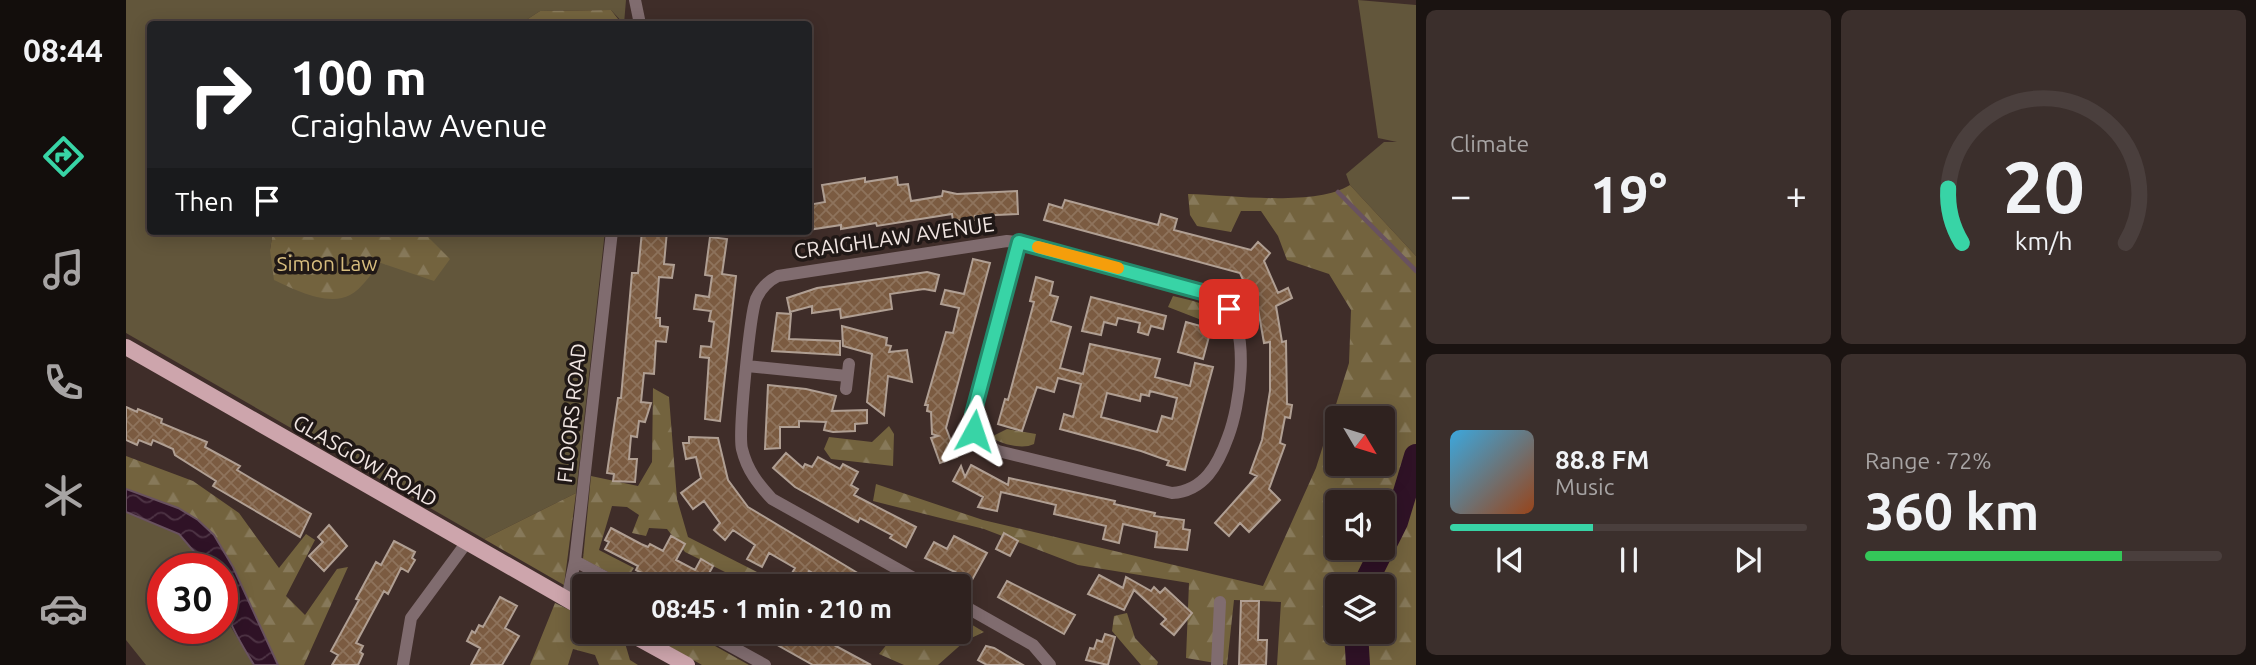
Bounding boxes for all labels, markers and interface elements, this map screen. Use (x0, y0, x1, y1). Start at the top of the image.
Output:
text: 08:44 (23, 32, 103, 68)
icon: right (175, 49, 266, 140)
text: 100 m (290, 49, 427, 104)
text: Craighlaw Avenue (290, 107, 547, 143)
text: Climate (1450, 131, 1529, 156)
icon: directions (39, 132, 88, 181)
text: 20 (2002, 145, 2085, 227)
text: 19° (1590, 165, 1667, 223)
text: − (1450, 174, 1471, 216)
text: + (1786, 174, 1807, 216)
icon: arrive (248, 182, 286, 220)
text: Then (175, 187, 234, 216)
street label: CRAIGHLAW AVENUE (792, 211, 995, 263)
text: km/h (2015, 227, 2072, 255)
icon: music (39, 245, 88, 294)
park label: Simon Law (276, 251, 378, 275)
pin (1199, 279, 1259, 339)
icon: arrive (1210, 290, 1248, 328)
street label: FLOORS ROAD (552, 342, 590, 484)
icon: phone (39, 358, 88, 407)
position arrow (937, 394, 1011, 468)
north arrow (1325, 406, 1395, 476)
map controls (1325, 406, 1395, 644)
street label: GLASGOW ROAD (289, 409, 442, 511)
text: 88.8 FM (1555, 445, 1649, 474)
text: Range · 72% (1865, 448, 1992, 473)
icon: climate (39, 471, 88, 520)
text: Music (1555, 474, 1614, 499)
text: 360 km (1865, 482, 2039, 540)
button: sound (1325, 490, 1395, 560)
icon: previous (1491, 541, 1529, 579)
icon: pause (1610, 541, 1648, 579)
icon: next (1729, 541, 1767, 579)
speed limit sign: 30 (147, 553, 238, 644)
button: layers (1325, 574, 1395, 644)
icon: car (39, 584, 88, 633)
text: 08:45 · 1 min · 210 m (651, 594, 892, 623)

